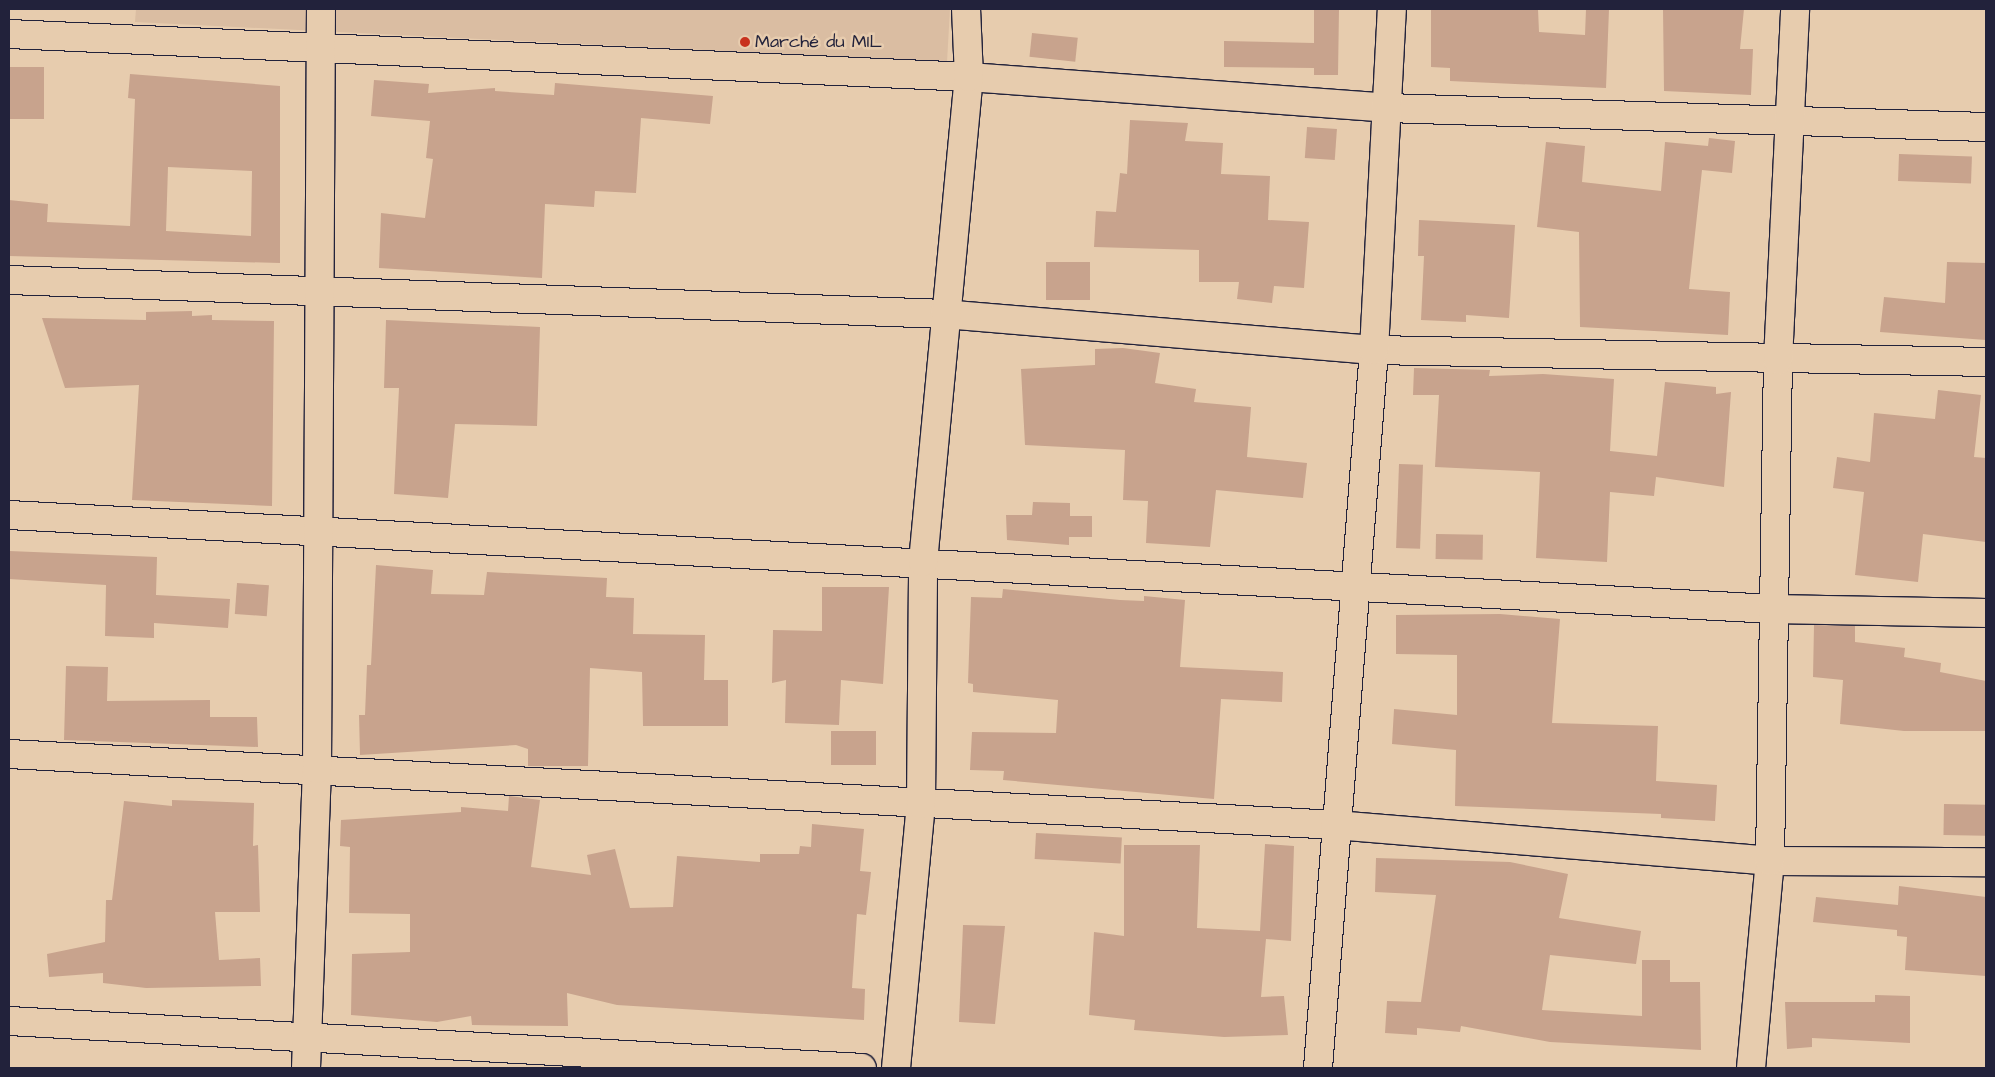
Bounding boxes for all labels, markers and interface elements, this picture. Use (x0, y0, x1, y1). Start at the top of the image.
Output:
place label: Marché du MIL (755, 31, 882, 53)
marker: Marché du MIL (739, 36, 751, 48)

